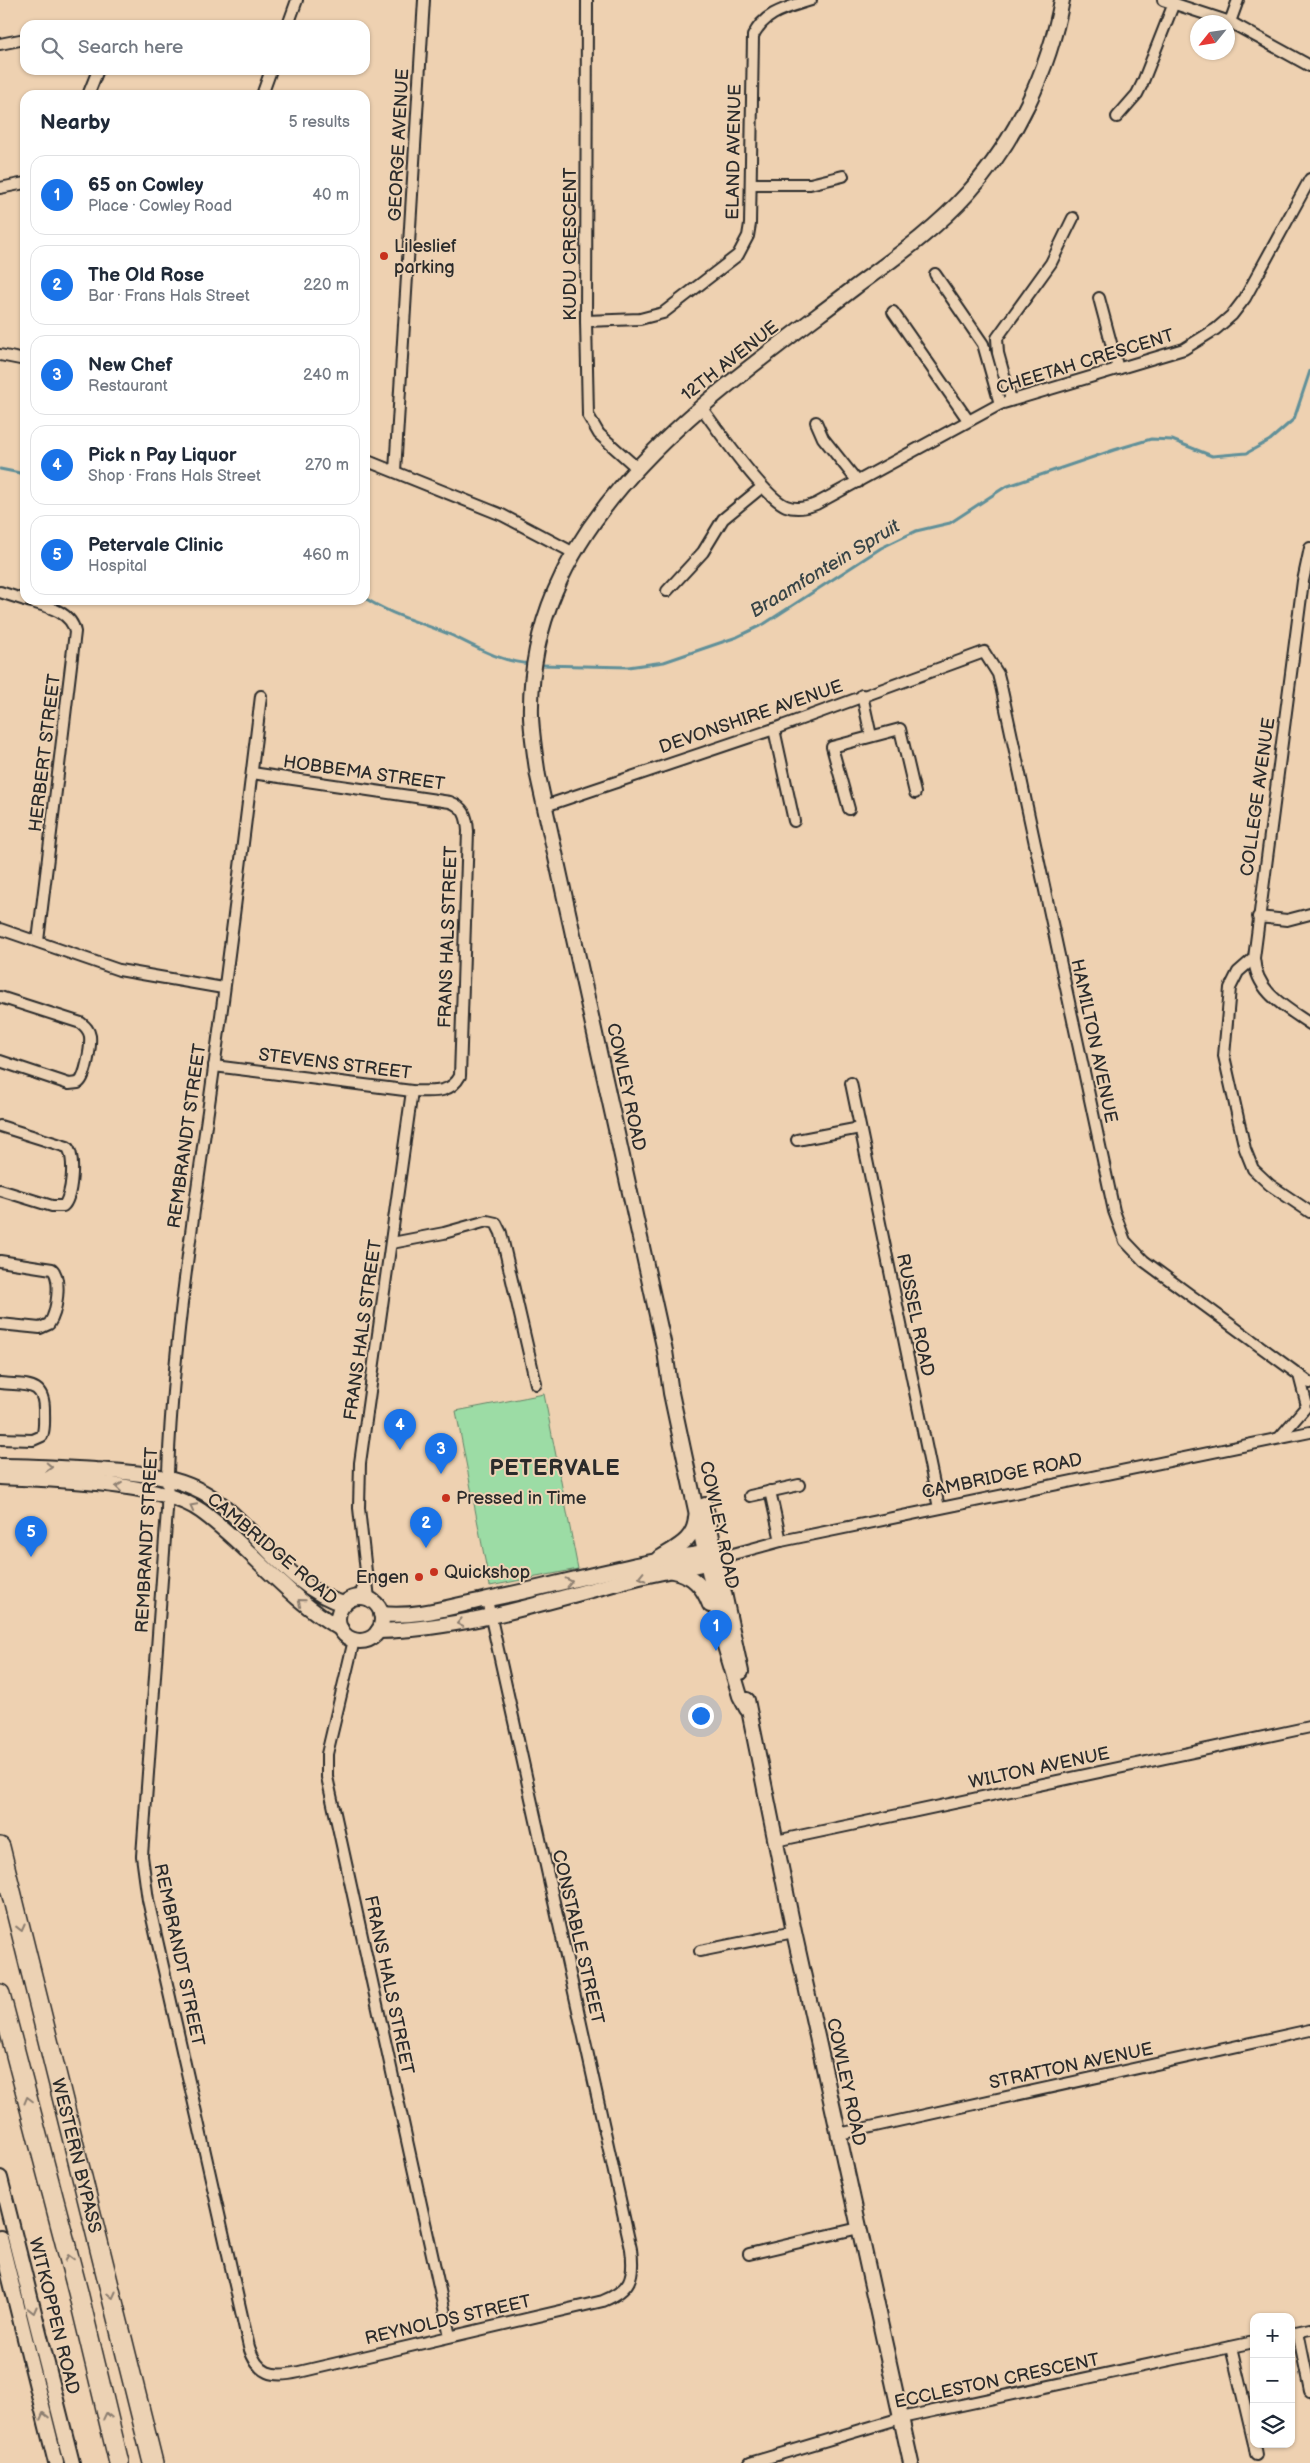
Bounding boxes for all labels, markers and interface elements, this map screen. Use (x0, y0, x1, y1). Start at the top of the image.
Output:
north arrow (1190, 15, 1235, 60)
search box (20, 20, 370, 75)
icon: search (38, 34, 66, 62)
text: Search here (78, 36, 183, 59)
street label: GEORGE AVENUE (385, 68, 413, 222)
street label: ELAND AVENUE (722, 84, 746, 220)
text: Nearby (40, 110, 110, 135)
text: 5 results (288, 113, 350, 132)
street label: KUDU CRESCENT (560, 167, 581, 321)
text: 65 on Cowley (88, 174, 203, 197)
text: 1 (54, 186, 60, 205)
text: 40 m (312, 186, 349, 205)
text: Place · Cowley Road (88, 197, 232, 216)
place label: Lileslief parking (394, 236, 457, 278)
marker: Lileslief parking (378, 250, 390, 262)
text: The Old Rose (88, 264, 204, 287)
text: 2 (52, 276, 62, 295)
text: 220 m (303, 276, 349, 295)
text: Bar · Frans Hals Street (88, 287, 250, 306)
street label: 12TH AVENUE (677, 316, 783, 405)
street label: CHEETAH CRESCENT (993, 325, 1177, 399)
text: New Chef (88, 354, 173, 377)
text: 3 (52, 366, 62, 385)
text: 240 m (303, 366, 349, 385)
text: Restaurant (88, 377, 168, 396)
text: Pick n Pay Liquor (88, 444, 237, 467)
text: 4 (52, 456, 62, 475)
text: 270 m (305, 456, 349, 475)
text: Shop · Frans Hals Street (88, 467, 261, 486)
water label: Braamfontein Spruit (746, 515, 905, 623)
text: Petervale Clinic (88, 534, 224, 557)
text: 5 (52, 546, 62, 565)
text: 460 m (303, 546, 349, 565)
text: Hospital (88, 557, 147, 576)
street label: HERBERT STREET (25, 673, 65, 833)
street label: DEVONSHIRE AVENUE (656, 676, 846, 758)
street label: COLLEGE AVENUE (1236, 716, 1280, 878)
street label: HOBBEMA STREET (282, 751, 446, 795)
street label: FRANS HALS STREET (434, 845, 462, 1029)
street label: HAMILTON AVENUE (1066, 957, 1122, 1125)
street label: COWLEY ROAD (602, 1021, 650, 1153)
street label: REMBRANDT STREET (164, 1042, 210, 1230)
street label: STEVENS STREET (257, 1044, 413, 1084)
street label: FRANS HALS STREET (340, 1238, 386, 1422)
street label: RUSSEL ROAD (892, 1252, 938, 1378)
pin: 4 (384, 1409, 416, 1450)
pin: 3 (425, 1433, 457, 1474)
street label: REMBRANDT STREET (132, 1446, 162, 1633)
street label: CAMBRIDGE ROAD (920, 1449, 1084, 1503)
district label: PETERVALE (489, 1455, 621, 1482)
street label: COWLEY ROAD (695, 1459, 743, 1591)
one-way arrow (45, 1462, 53, 1472)
one-way arrow (115, 1482, 123, 1493)
street label: CAMBRIDGE ROAD (203, 1488, 341, 1610)
place label: Pressed in Time (456, 1488, 587, 1509)
marker: Pressed in Time (440, 1492, 452, 1504)
one-way arrow (189, 1503, 198, 1513)
pin: 2 (410, 1507, 442, 1548)
pin: 5 (15, 1516, 47, 1557)
place label: Quickshop (444, 1562, 530, 1583)
marker: Quickshop (428, 1566, 440, 1578)
place label: Engen (356, 1567, 409, 1588)
marker: Engen (413, 1571, 425, 1583)
one-way arrow (638, 1571, 647, 1582)
one-way arrow (564, 1577, 573, 1588)
one-way arrow (298, 1600, 307, 1608)
pin: 1 (700, 1610, 732, 1651)
one-way arrow (456, 1618, 465, 1628)
your location (688, 1703, 714, 1729)
street label: WILTON AVENUE (967, 1743, 1112, 1793)
street label: CONSTABLE STREET (548, 1848, 608, 2026)
street label: REMBRANDT STREET (149, 1862, 209, 2048)
street label: FRANS HALS STREET (360, 1894, 418, 2077)
one-way arrow (15, 1924, 26, 1932)
street label: COWLEY ROAD (822, 2016, 870, 2148)
street label: STRATTON AVENUE (987, 2038, 1155, 2094)
street label: WESTERN BYPASS (47, 2076, 106, 2235)
one-way arrow (23, 2096, 34, 2105)
street label: WITKOPPEN ROAD (24, 2235, 84, 2397)
one-way arrow (64, 2253, 75, 2262)
one-way arrow (106, 2291, 117, 2300)
street label: REYNOLDS STREET (363, 2291, 533, 2349)
one-way arrow (27, 2306, 38, 2315)
map controls (1250, 2313, 1295, 2448)
button: + (1250, 2313, 1295, 2358)
street label: ECCLESTON CRESCENT (893, 2349, 1102, 2413)
button: − (1250, 2358, 1295, 2403)
button: layers (1250, 2403, 1295, 2448)
one-way arrow (39, 2411, 50, 2420)
one-way arrow (102, 2411, 113, 2420)

